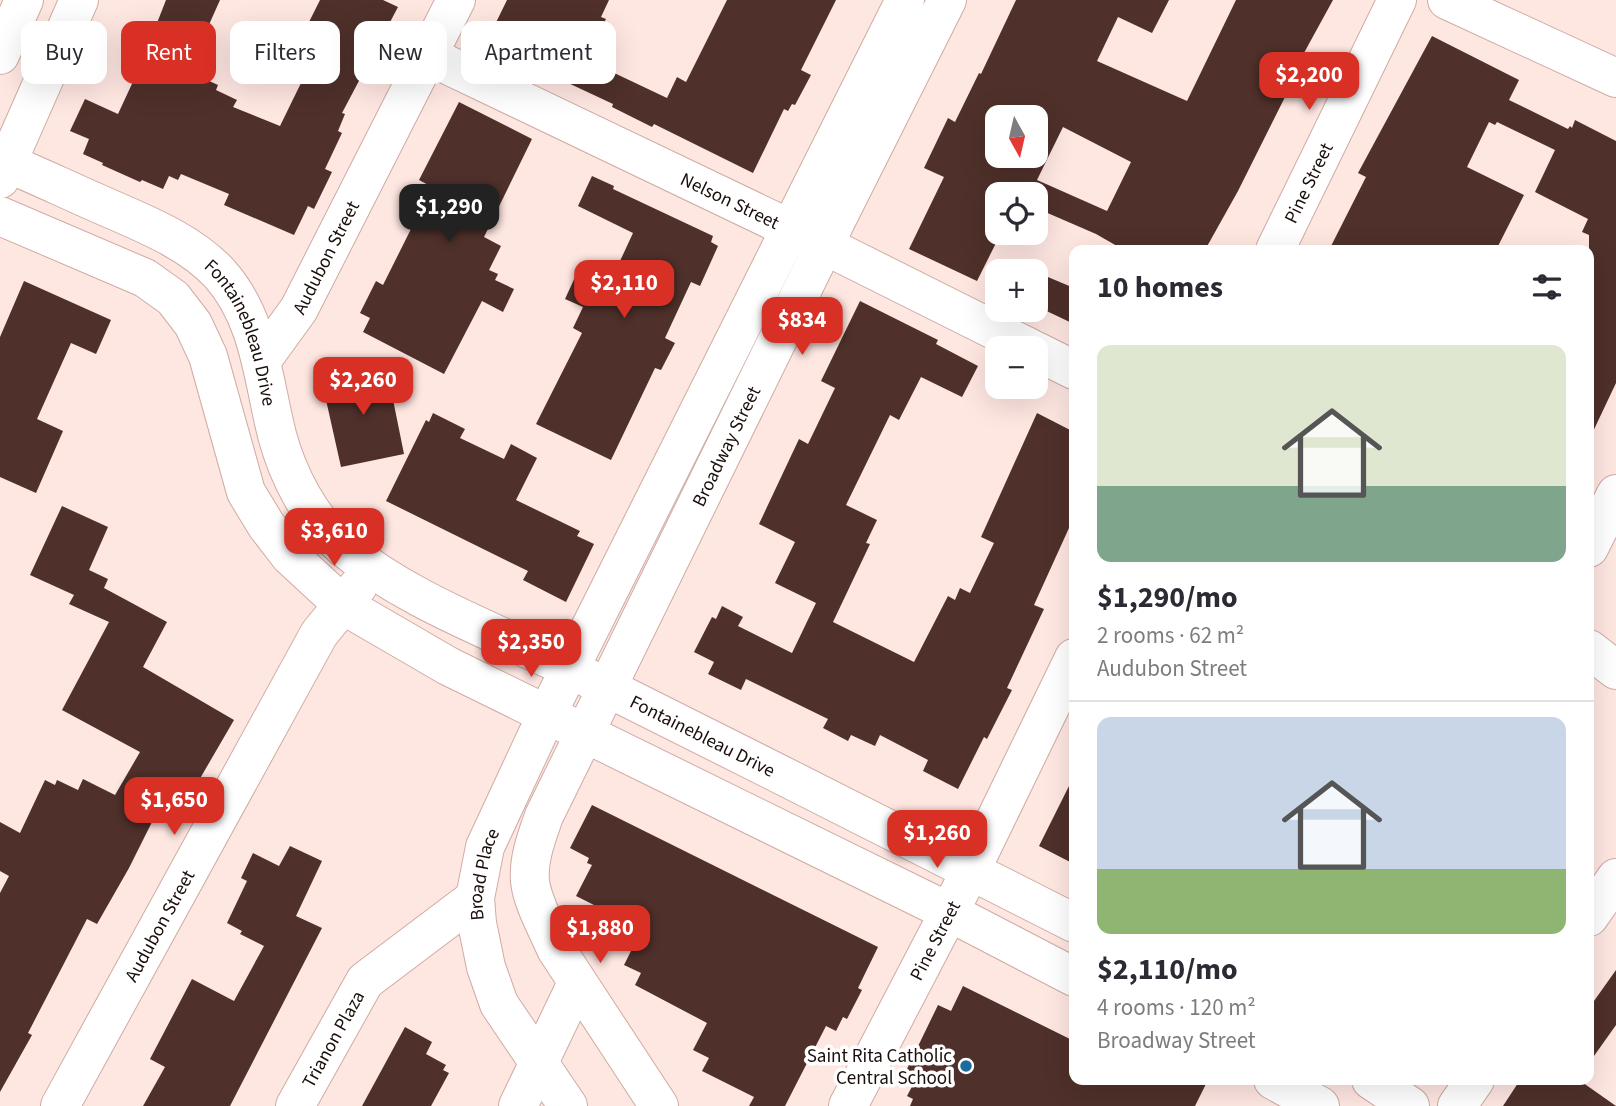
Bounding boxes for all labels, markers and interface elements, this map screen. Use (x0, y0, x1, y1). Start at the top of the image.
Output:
chip: Buy (21, 21, 107, 84)
chip: Rent (121, 21, 216, 84)
chip: Filters (230, 21, 340, 84)
chip: New (354, 21, 447, 84)
chip: Apartment (461, 21, 616, 84)
pin: $2,200 (1252, 52, 1366, 112)
text: $2,200 (1275, 58, 1343, 91)
north arrow (985, 105, 1048, 168)
map controls (985, 105, 1048, 399)
street label: Pine Street (1278, 138, 1341, 228)
street label: Nelson Street (676, 166, 784, 237)
button: locate (985, 182, 1048, 245)
pin: $1,290 (392, 184, 506, 244)
text: $1,290 (415, 190, 483, 223)
street label: Audubon Street (286, 196, 367, 319)
street label: Fontainebleau Drive (198, 253, 282, 409)
button: + (985, 259, 1048, 322)
pin: $2,110 (567, 260, 681, 320)
text: $2,110 (590, 266, 658, 299)
text: 10 homes (1097, 266, 1223, 309)
icon: filters (1528, 268, 1566, 306)
pin: $834 (761, 298, 843, 357)
text: $834 (778, 303, 826, 336)
button: − (985, 336, 1048, 399)
pin: $2,260 (306, 358, 420, 417)
text: $2,260 (329, 363, 397, 396)
street label: Broadway Street (686, 381, 768, 512)
icon: home (1269, 390, 1395, 516)
pin: $3,610 (277, 508, 391, 568)
text: $3,610 (300, 514, 368, 547)
text: $1,290/mo (1097, 576, 1238, 619)
text: 2 rooms · 62 m² (1097, 619, 1244, 652)
pin: $2,350 (474, 620, 588, 679)
text: $2,350 (497, 625, 565, 658)
text: Audubon Street (1097, 652, 1247, 685)
street label: Fontainebleau Drive (625, 689, 780, 785)
icon: home (1269, 762, 1395, 888)
pin: $1,650 (117, 778, 231, 837)
text: $1,650 (140, 783, 208, 816)
pin: $1,260 (880, 810, 994, 870)
text: $1,260 (903, 816, 971, 849)
street label: Broad Place (462, 824, 507, 921)
street label: Audubon Street (119, 865, 202, 987)
street label: Pine Street (904, 896, 968, 986)
pin: $1,880 (543, 906, 657, 965)
text: $1,880 (566, 911, 634, 944)
text: $2,110/mo (1097, 948, 1238, 991)
street label: Trianon Plaza (296, 986, 372, 1093)
text: 4 rooms · 120 m² (1097, 991, 1256, 1024)
text: Broadway Street (1097, 1024, 1256, 1057)
place label: Saint Rita Catholic Central School (807, 1043, 952, 1092)
marker: Saint Rita Catholic Central School (958, 1058, 974, 1074)

